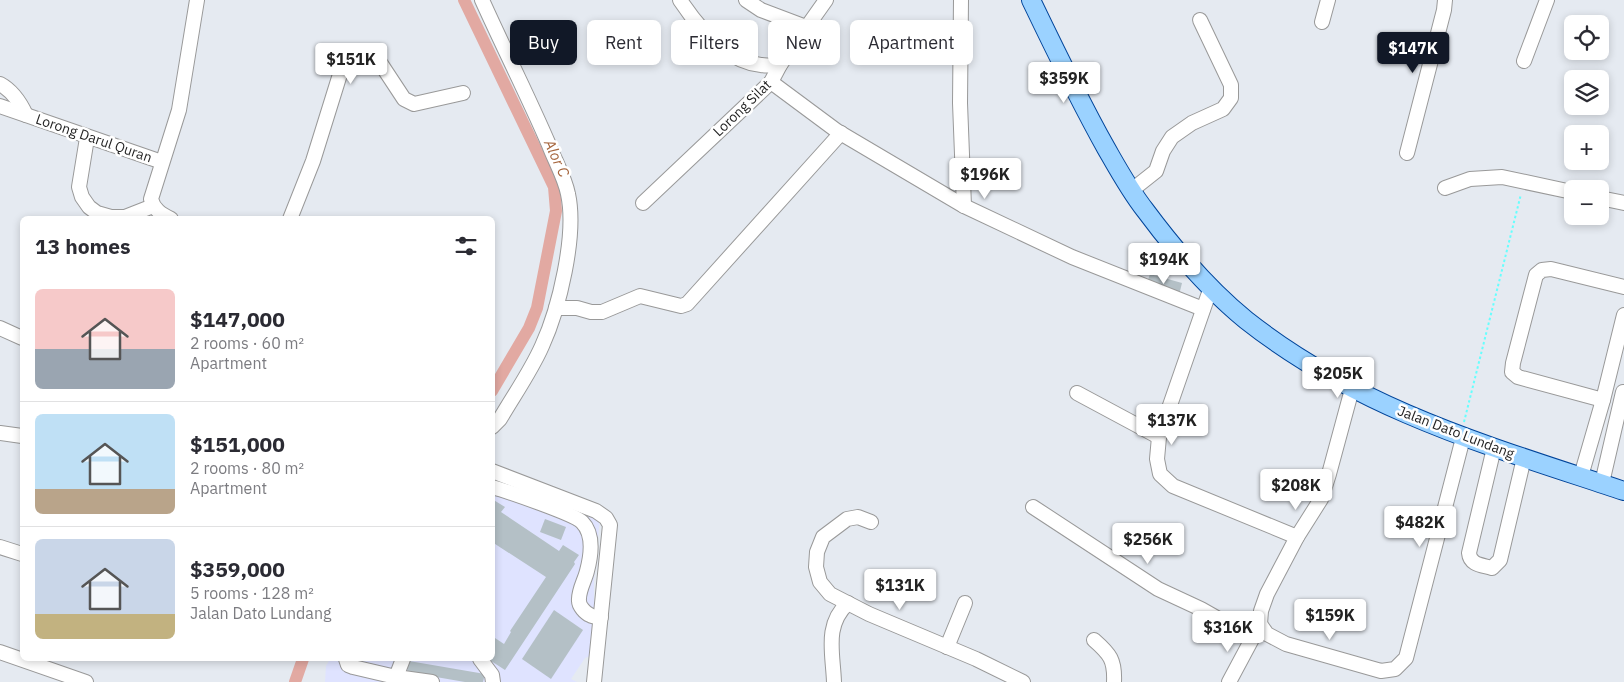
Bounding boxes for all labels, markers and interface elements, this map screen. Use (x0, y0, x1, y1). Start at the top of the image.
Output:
map controls (1564, 15, 1609, 225)
button: locate (1564, 15, 1609, 60)
chip: Buy (510, 20, 577, 65)
chip: Rent (587, 20, 661, 65)
chip: Filters (671, 20, 758, 65)
chip: New (768, 20, 840, 65)
chip: Apartment (850, 20, 973, 65)
pin: $147K (1378, 32, 1448, 74)
text: $147K (1388, 38, 1438, 58)
pin: $151K (316, 42, 386, 85)
text: $151K (326, 49, 376, 69)
pin: $359K (1029, 62, 1099, 104)
text: $359K (1039, 68, 1089, 88)
button: layers (1564, 70, 1609, 115)
street label: Lorong Silat (709, 76, 775, 140)
street label: Lorong Darul Quran (34, 110, 154, 166)
button: + (1564, 125, 1609, 170)
water label: Alor C (540, 135, 574, 181)
pin: $196K (950, 158, 1020, 200)
text: $196K (960, 164, 1010, 184)
button: − (1564, 180, 1609, 225)
text: 13 homes (35, 232, 131, 260)
icon: filters (452, 232, 480, 260)
pin: $194K (1129, 242, 1199, 285)
text: $194K (1139, 249, 1189, 269)
text: $147,000 (190, 305, 285, 333)
icon: home (75, 309, 135, 369)
text: 2 rooms · 60 m² (190, 333, 304, 353)
text: Apartment (190, 353, 267, 373)
pin: $205K (1303, 356, 1373, 399)
text: $205K (1313, 363, 1363, 383)
street label: Jalan Dato Lundang (1395, 401, 1518, 463)
pin: $137K (1137, 404, 1207, 446)
text: $137K (1147, 410, 1197, 430)
text: $151,000 (190, 430, 285, 458)
icon: home (75, 434, 135, 494)
text: 2 rooms · 80 m² (190, 458, 304, 478)
pin: $208K (1261, 468, 1331, 511)
text: $208K (1271, 475, 1321, 495)
text: Apartment (190, 478, 267, 498)
pin: $482K (1385, 506, 1455, 548)
text: $482K (1395, 512, 1445, 532)
pin: $256K (1113, 522, 1183, 565)
text: $256K (1123, 529, 1173, 549)
text: $359,000 (190, 555, 285, 583)
icon: home (75, 559, 135, 619)
pin: $131K (865, 568, 935, 611)
text: $131K (875, 575, 925, 595)
text: 5 rooms · 128 m² (190, 583, 314, 603)
pin: $159K (1295, 598, 1365, 641)
text: Jalan Dato Lundang (190, 603, 331, 623)
text: $159K (1305, 605, 1355, 625)
pin: $316K (1193, 610, 1263, 653)
text: $316K (1203, 617, 1253, 637)

